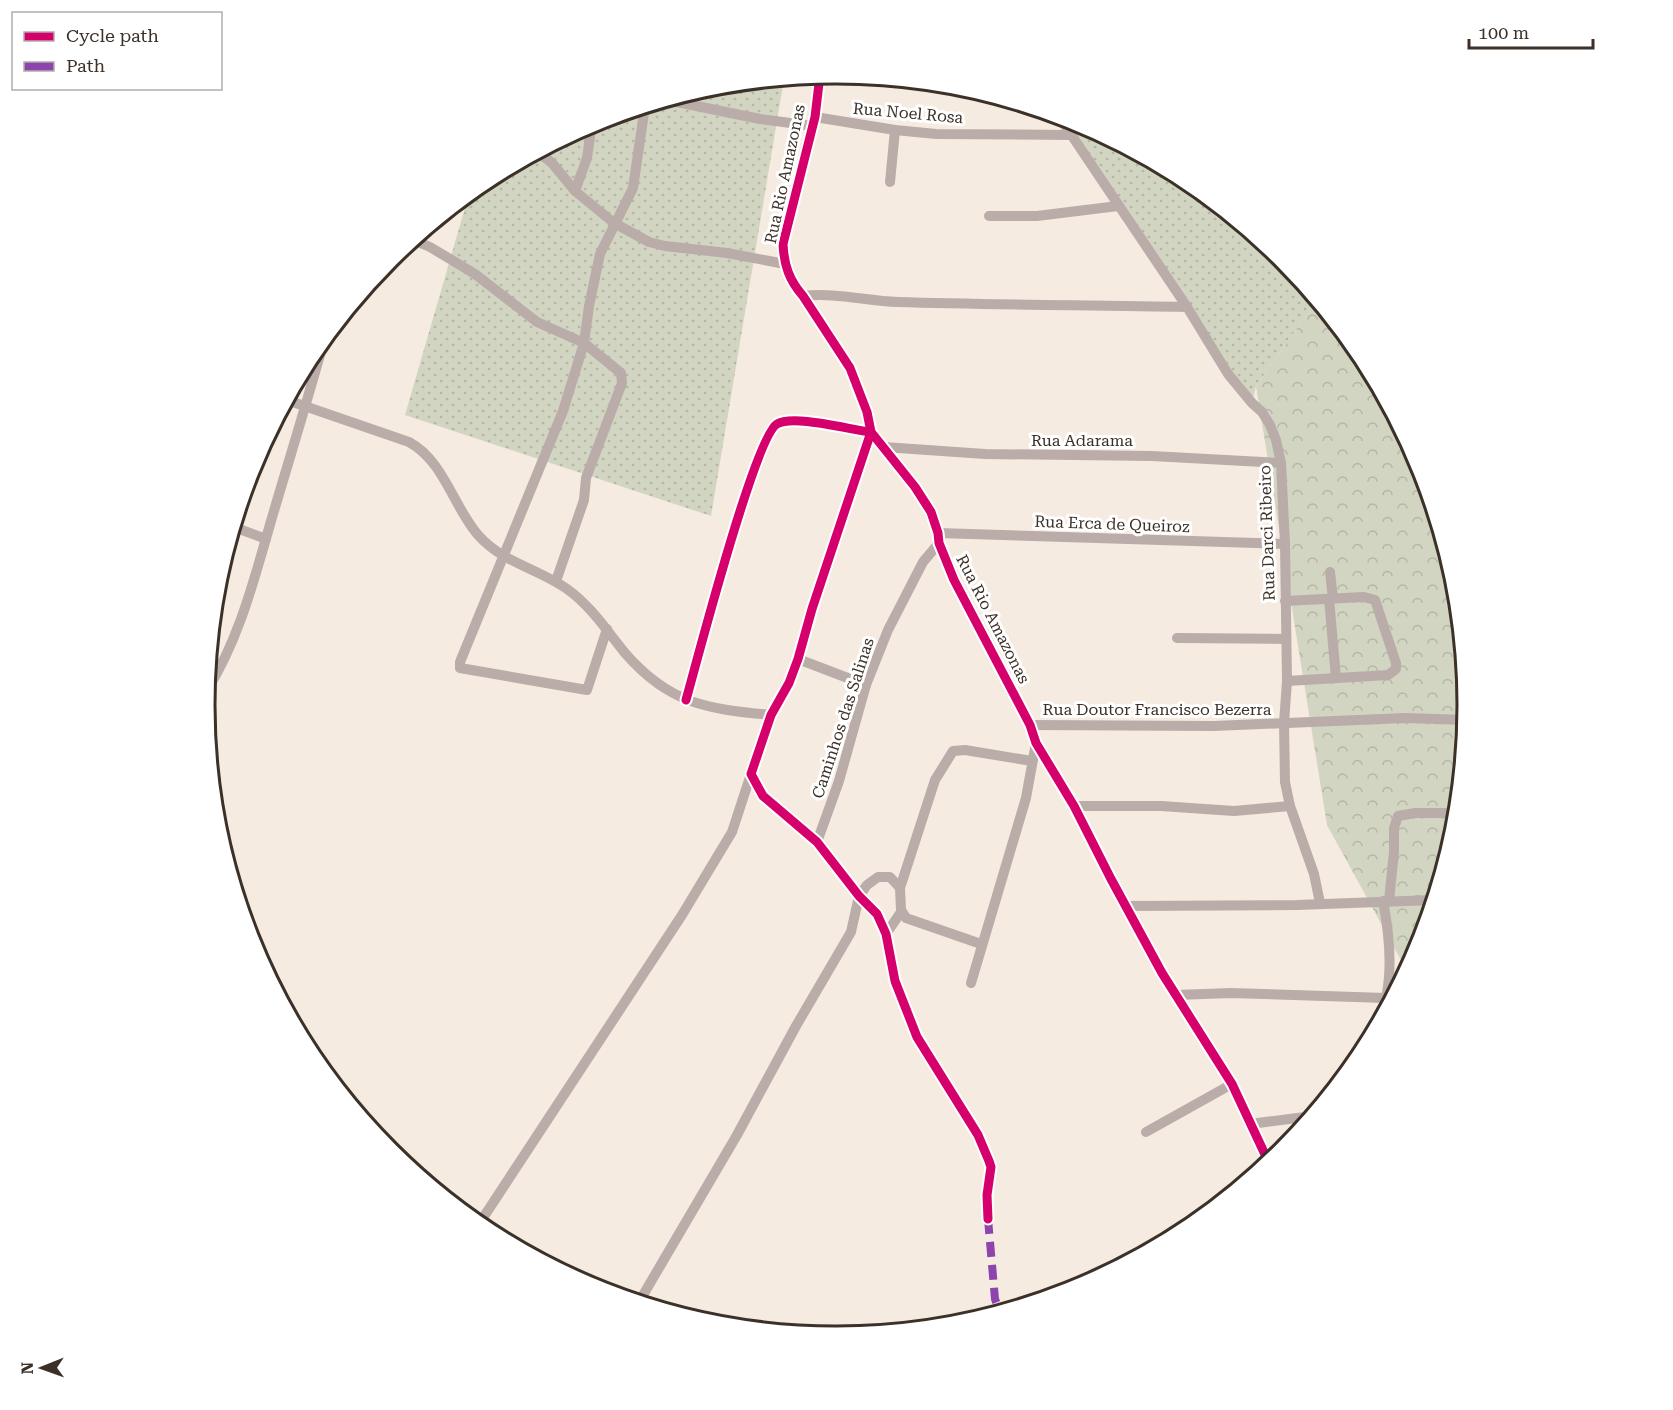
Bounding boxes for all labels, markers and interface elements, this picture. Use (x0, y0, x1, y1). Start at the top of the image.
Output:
legend (12, 12, 222, 90)
scale bar (1469, 12, 1594, 50)
text: 100 m (1478, 22, 1529, 43)
text: Cycle path (66, 25, 159, 46)
text: Path (66, 55, 105, 76)
street label: Rua Noel Rosa (852, 99, 964, 127)
street label: Rua Rio Amazonas (761, 102, 809, 245)
street label: Rua Adarama (1031, 431, 1133, 450)
street label: Rua Darci Ribeiro (1255, 465, 1279, 601)
street label: Rua Erca de Queiroz (1034, 512, 1190, 536)
street label: Rua Rio Amazonas (952, 551, 1034, 687)
street label: Caminhos das Salinas (808, 635, 878, 801)
street label: Rua Doutor Francisco Bezerra (1043, 700, 1272, 719)
north arrow (12, 1338, 72, 1398)
text: N (18, 1362, 37, 1375)

